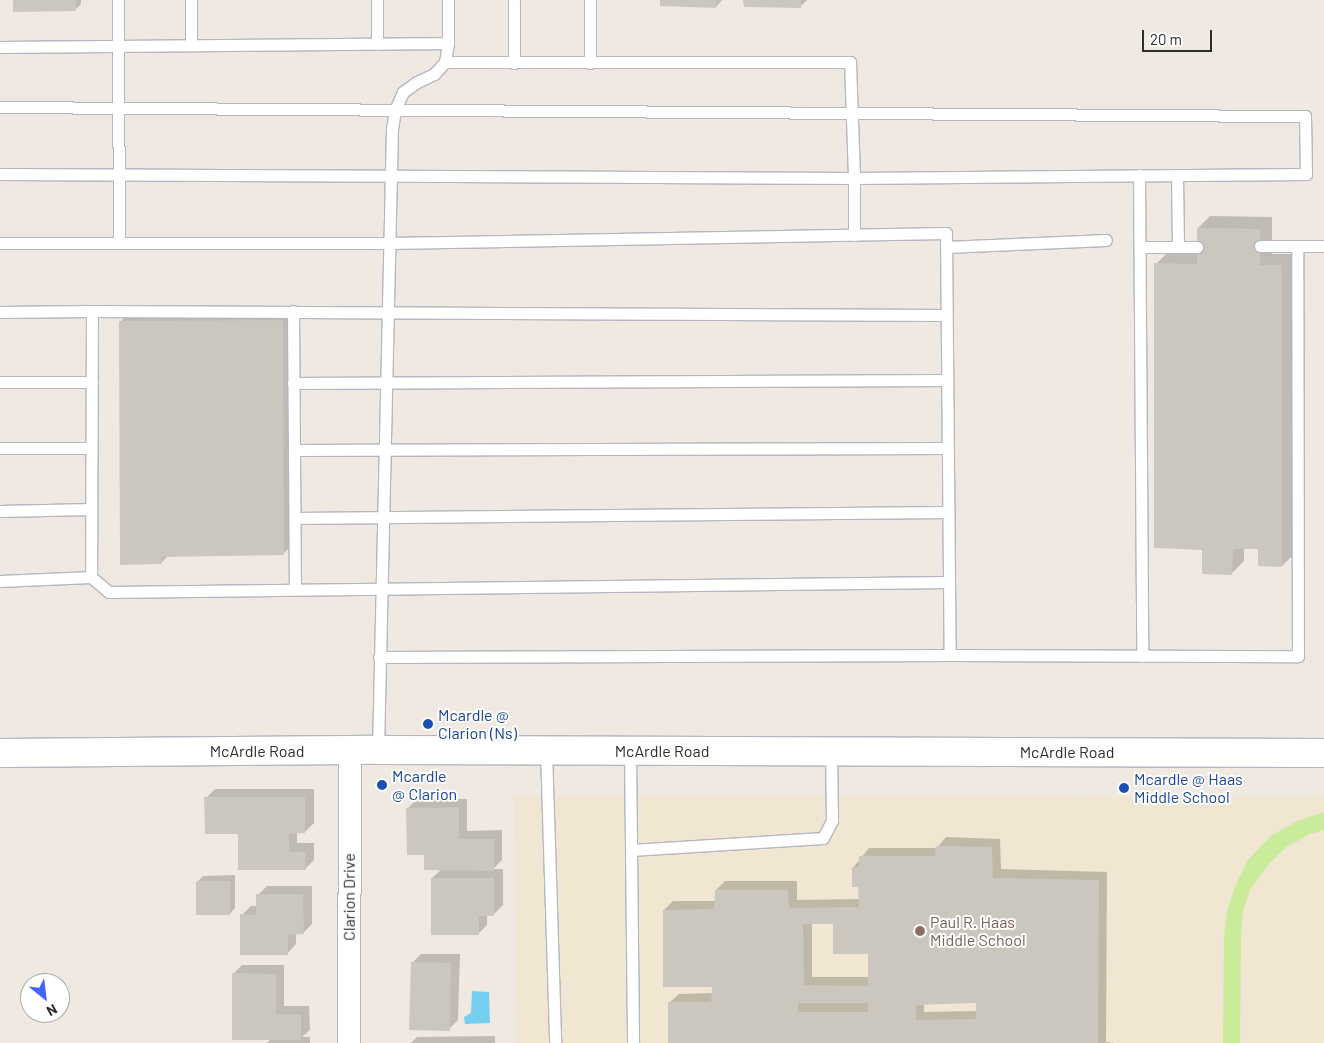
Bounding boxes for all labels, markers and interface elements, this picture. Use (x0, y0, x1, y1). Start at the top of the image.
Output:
scale bar (1144, 20, 1214, 52)
text: 20 m (1150, 30, 1182, 48)
place label: Mcardle @ Clarion (Ns) (438, 705, 517, 743)
marker: Mcardle @ Clarion (Ns) (422, 718, 434, 730)
street label: McArdle Road (210, 741, 304, 761)
street label: McArdle Road (615, 741, 709, 761)
street label: McArdle Road (1020, 742, 1114, 762)
place label: Mcardle @ Clarion (392, 766, 457, 804)
place label: Mcardle @ Haas Middle School (1134, 769, 1243, 807)
marker: Mcardle @ Clarion (376, 779, 388, 791)
marker: Mcardle @ Haas Middle School (1118, 782, 1130, 794)
street label: Clarion Drive (339, 853, 359, 941)
place label: Paul R. Haas Middle School (930, 912, 1026, 950)
marker: Paul R. Haas Middle School (914, 925, 926, 937)
north arrow (20, 973, 70, 1023)
text: N (44, 1001, 60, 1020)

